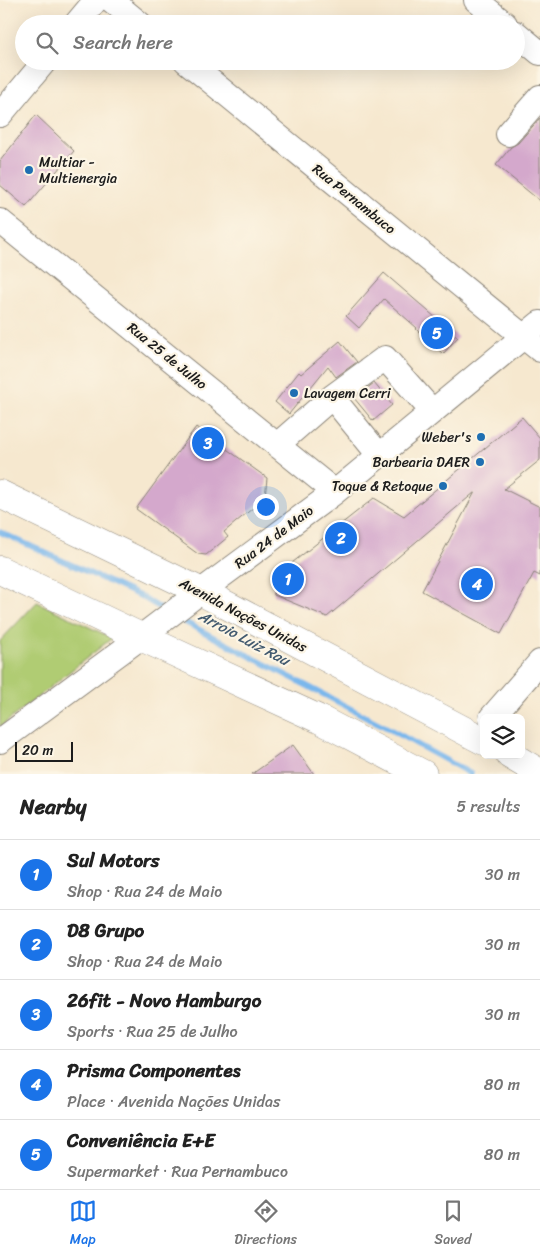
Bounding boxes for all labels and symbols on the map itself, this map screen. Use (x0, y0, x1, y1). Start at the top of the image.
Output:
place label: Multiar - Multienergia (39, 150, 117, 191)
street label: Rua Pernambuco (307, 157, 401, 241)
marker: Multiar - Multienergia (23, 164, 35, 176)
pin: 5 (421, 314, 453, 352)
street label: Rua 25 de Julho (121, 316, 213, 396)
place label: Lavagem Cerri (304, 381, 392, 406)
marker: Lavagem Cerri (288, 387, 300, 399)
pin: 3 (192, 424, 224, 462)
place label: Weber's (421, 425, 471, 450)
marker: Weber's (475, 431, 487, 443)
place label: Barbearia DAER (373, 450, 470, 475)
marker: Barbearia DAER (474, 456, 486, 468)
place label: Toque & Retoque (332, 474, 433, 499)
marker: Toque & Retoque (437, 480, 449, 492)
your location (253, 494, 279, 520)
street label: Rua 24 de Maio (229, 499, 319, 575)
pin: 2 (325, 519, 357, 557)
pin: 1 (272, 560, 304, 598)
pin: 4 (461, 565, 493, 603)
street label: Avenida Nações Unidas (174, 570, 312, 660)
water label: Arroio Luiz Rau (193, 603, 296, 674)
scale bar (15, 739, 72, 762)

